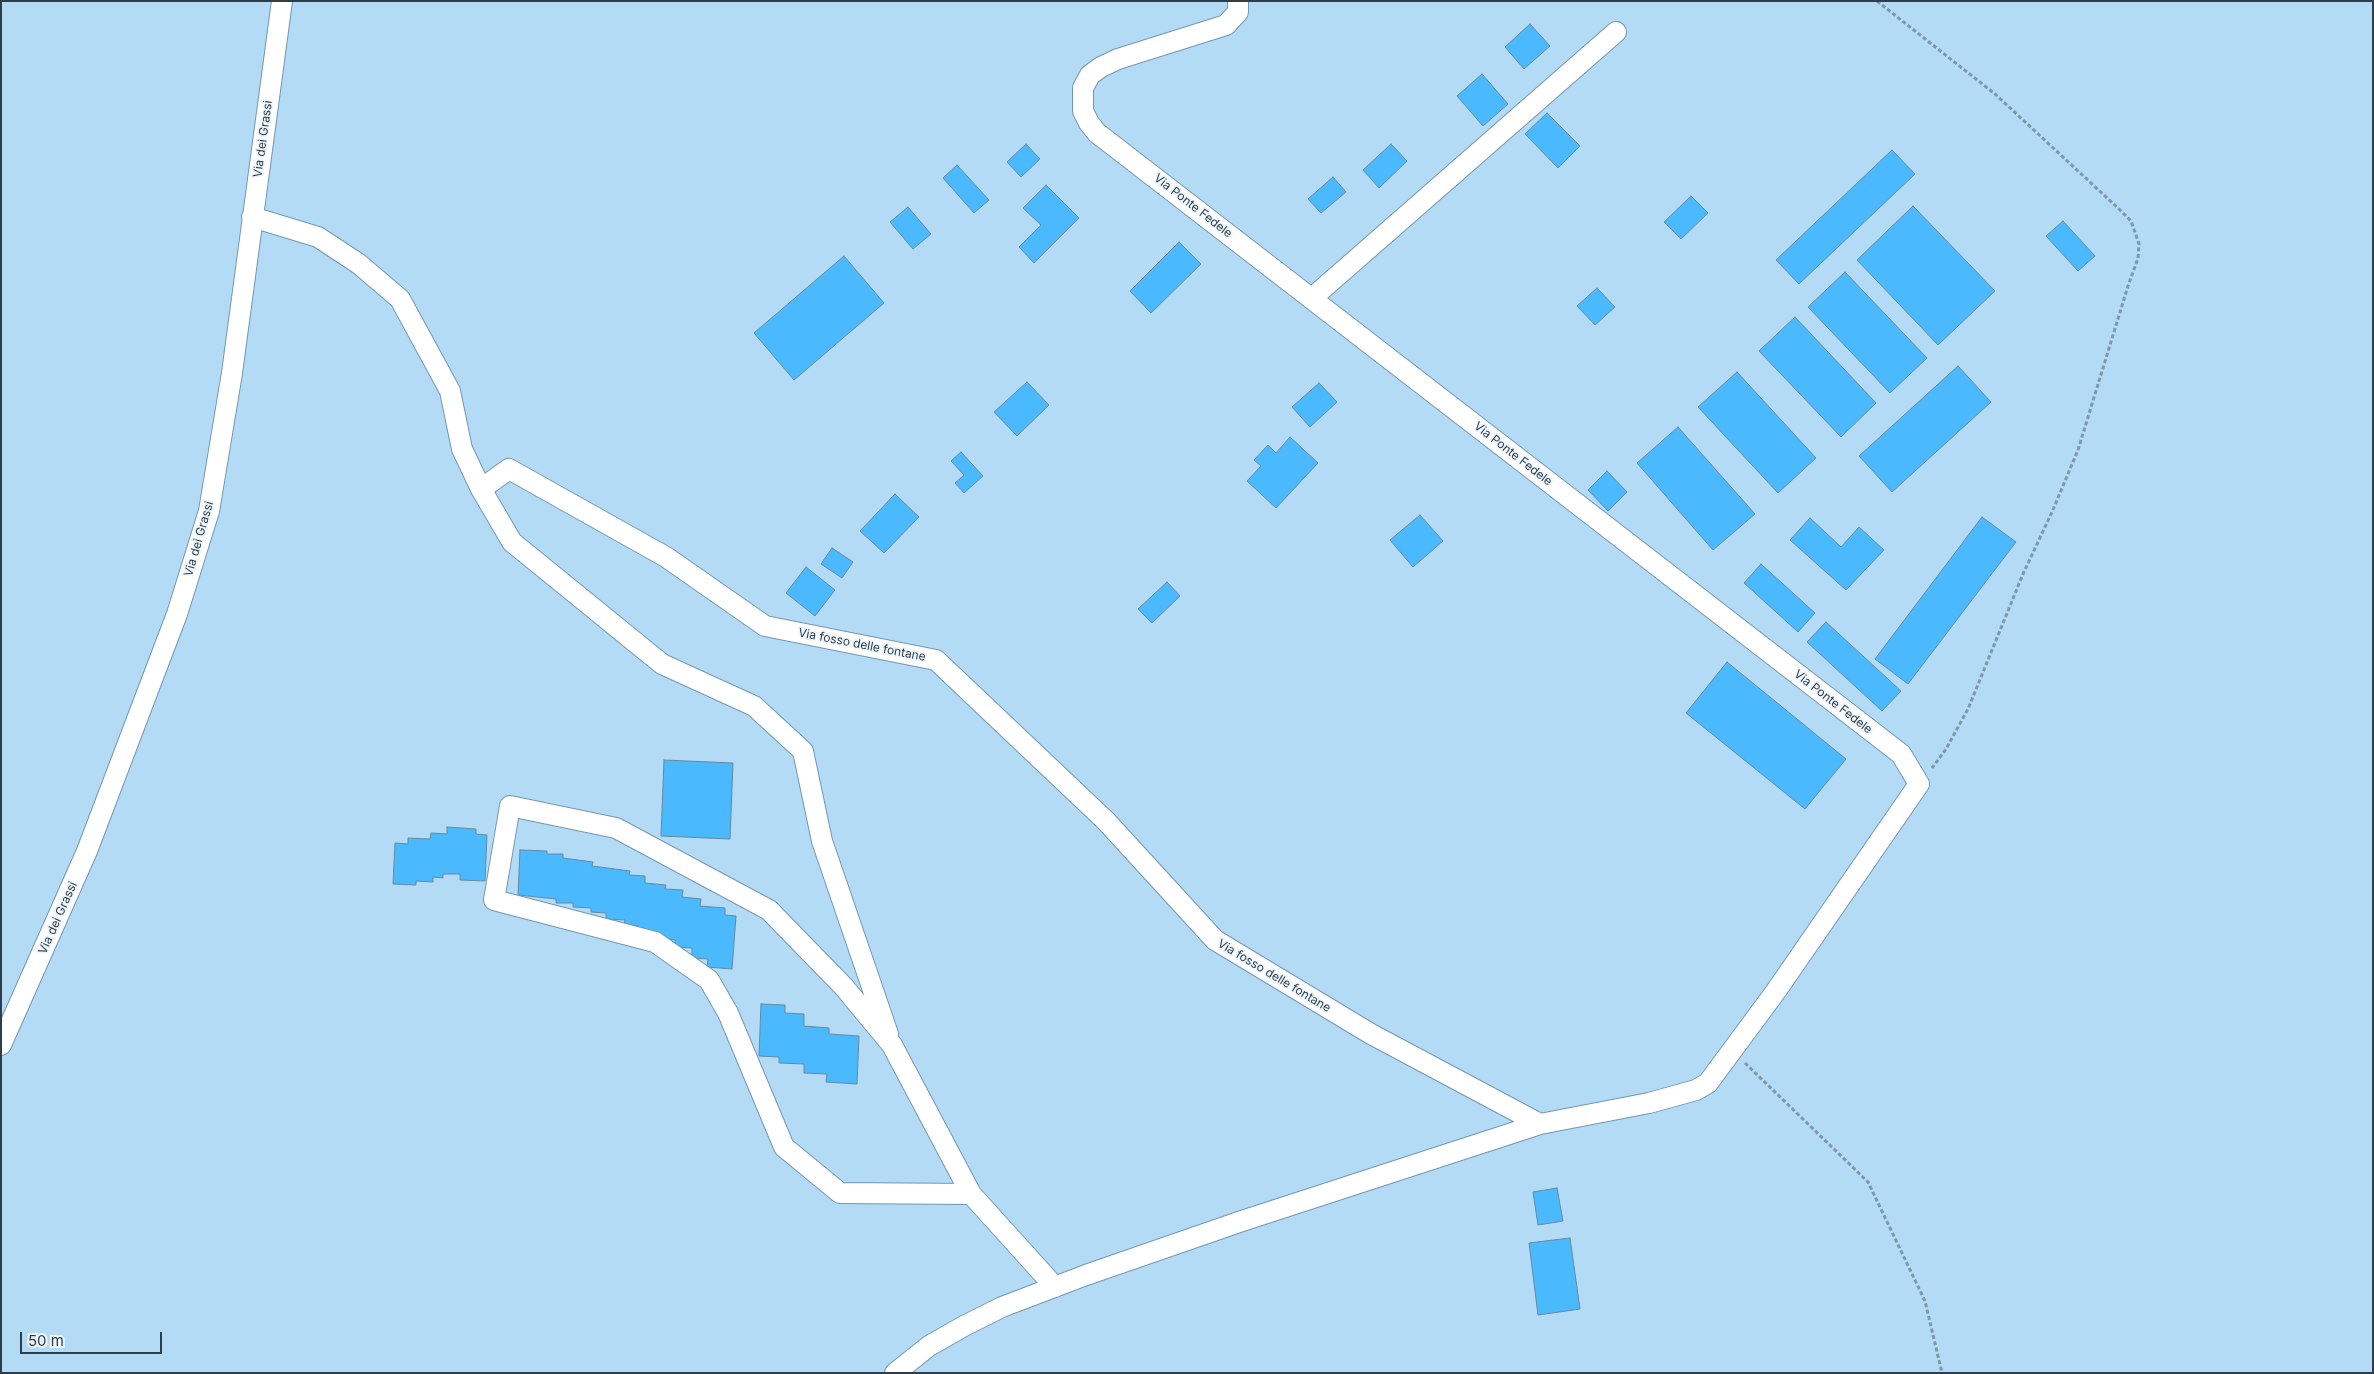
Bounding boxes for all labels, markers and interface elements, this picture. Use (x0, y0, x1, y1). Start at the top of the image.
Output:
street label: Via dei Grassi (250, 100, 276, 178)
street label: Via Ponte Fedele (1151, 171, 1235, 241)
street label: Via Ponte Fedele (1471, 419, 1555, 489)
street label: Via dei Grassi (181, 500, 217, 578)
street label: Via fosso delle fontane (797, 626, 927, 664)
street label: Via Ponte Fedele (1791, 667, 1875, 737)
street label: Via dei Grassi (36, 880, 80, 956)
street label: Via fosso delle fontane (1215, 936, 1333, 1016)
scale bar (22, 1322, 165, 1354)
text: 50 m (28, 1331, 64, 1350)

